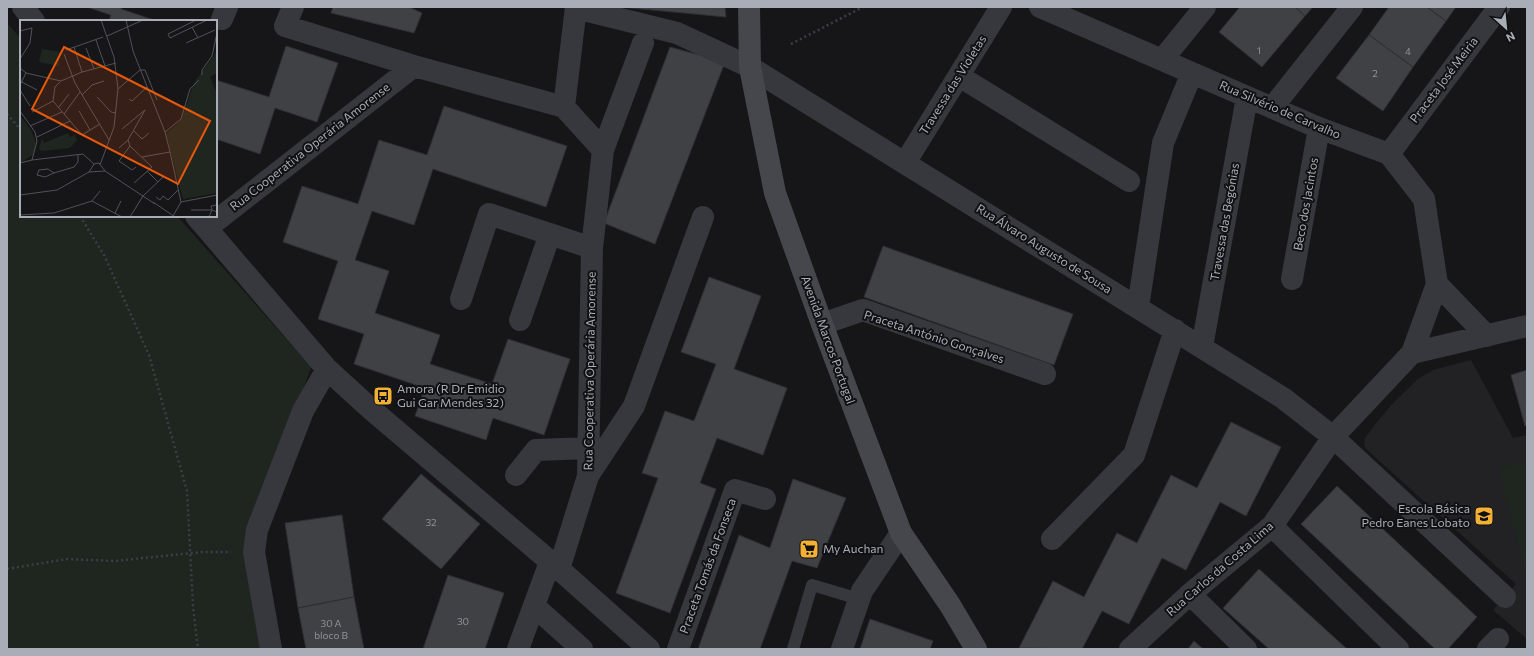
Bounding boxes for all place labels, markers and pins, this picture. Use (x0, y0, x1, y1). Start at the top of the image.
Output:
place label: Amora (R Dr Emidio Gui Gar Mendes 32) (397, 381, 505, 409)
bus stop icon: Amora (R Dr Emidio Gui Gar Mendes 32) (372, 385, 394, 407)
place label: Escola Básica Pedro Eanes Lobato (1362, 501, 1470, 529)
school or university icon: Escola Básica Pedro Eanes Lobato (1473, 505, 1495, 527)
supermarket icon: My Auchan (798, 538, 820, 560)
place label: My Auchan (823, 541, 883, 555)

